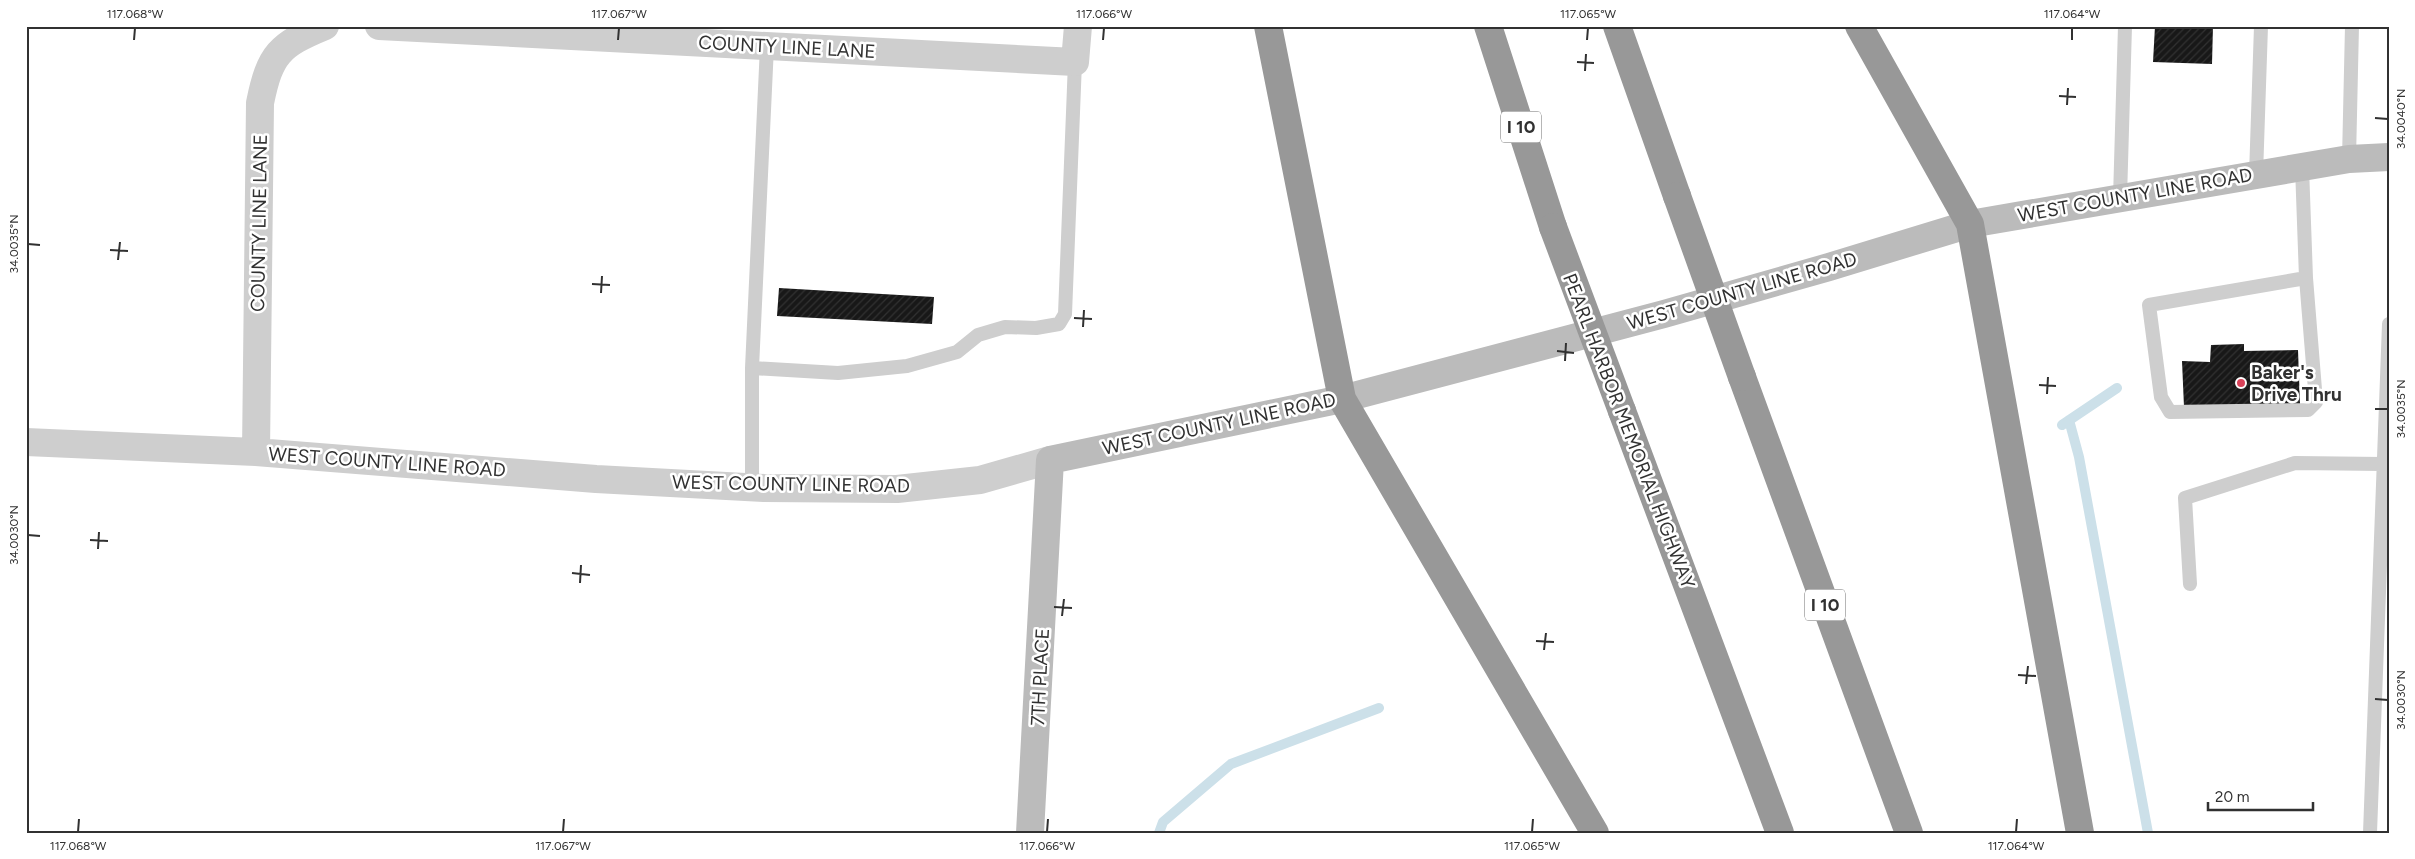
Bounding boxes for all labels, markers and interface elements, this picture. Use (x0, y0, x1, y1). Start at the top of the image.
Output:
text: 117.068°W (107, 7, 164, 21)
text: 117.067°W (591, 7, 647, 21)
text: 117.066°W (1076, 7, 1133, 21)
text: 117.065°W (1560, 7, 1617, 21)
text: 117.064°W (2044, 7, 2101, 21)
street label: COUNTY LINE LANE (698, 31, 876, 63)
text: 34.0040°N (2394, 89, 2408, 149)
road number: I 10 (1501, 111, 1541, 142)
street label: COUNTY LINE LANE (246, 134, 272, 312)
street label: WEST COUNTY LINE ROAD (2016, 163, 2254, 227)
text: 34.0035°N (7, 214, 21, 274)
street label: WEST COUNTY LINE ROAD (1625, 247, 1859, 335)
street label: PEARL HARBOR MEMORIAL HIGHWAY (1558, 270, 1700, 592)
place label: Baker's Drive Thru (2251, 361, 2342, 406)
marker: Baker's Drive Thru (2235, 377, 2247, 389)
text: 34.0035°N (2394, 379, 2408, 439)
street label: WEST COUNTY LINE ROAD (1100, 388, 1338, 460)
street label: WEST COUNTY LINE ROAD (268, 442, 506, 482)
street label: WEST COUNTY LINE ROAD (672, 470, 910, 498)
text: 34.0030°N (7, 505, 21, 565)
road number: I 10 (1805, 590, 1845, 620)
street label: 7TH PLACE (1026, 627, 1054, 727)
text: 34.0030°N (2394, 670, 2408, 730)
scale bar (2208, 779, 2312, 811)
text: 20 m (2215, 788, 2249, 806)
text: 117.068°W (50, 839, 107, 853)
text: 117.067°W (535, 839, 591, 853)
text: 117.066°W (1019, 839, 1076, 853)
text: 117.065°W (1504, 839, 1561, 853)
text: 117.064°W (1988, 839, 2045, 853)

